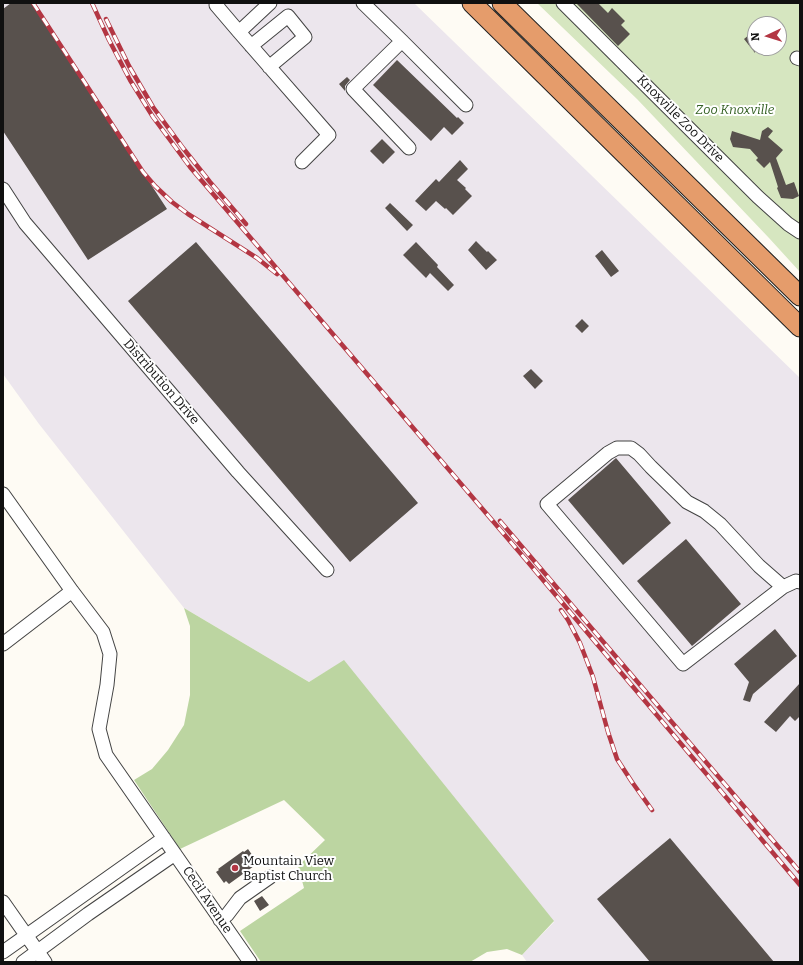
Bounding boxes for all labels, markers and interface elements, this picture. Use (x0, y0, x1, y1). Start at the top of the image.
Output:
north arrow (747, 16, 787, 56)
text: N (749, 32, 762, 41)
street label: Knoxville Zoo Drive (633, 72, 727, 166)
park label: Zoo Knoxville (696, 102, 774, 118)
street label: Distribution Drive (120, 336, 202, 428)
place label: Mountain View Baptist Church (243, 853, 334, 884)
street label: Cecil Avenue (179, 863, 235, 937)
marker: Mountain View Baptist Church (230, 863, 240, 873)

